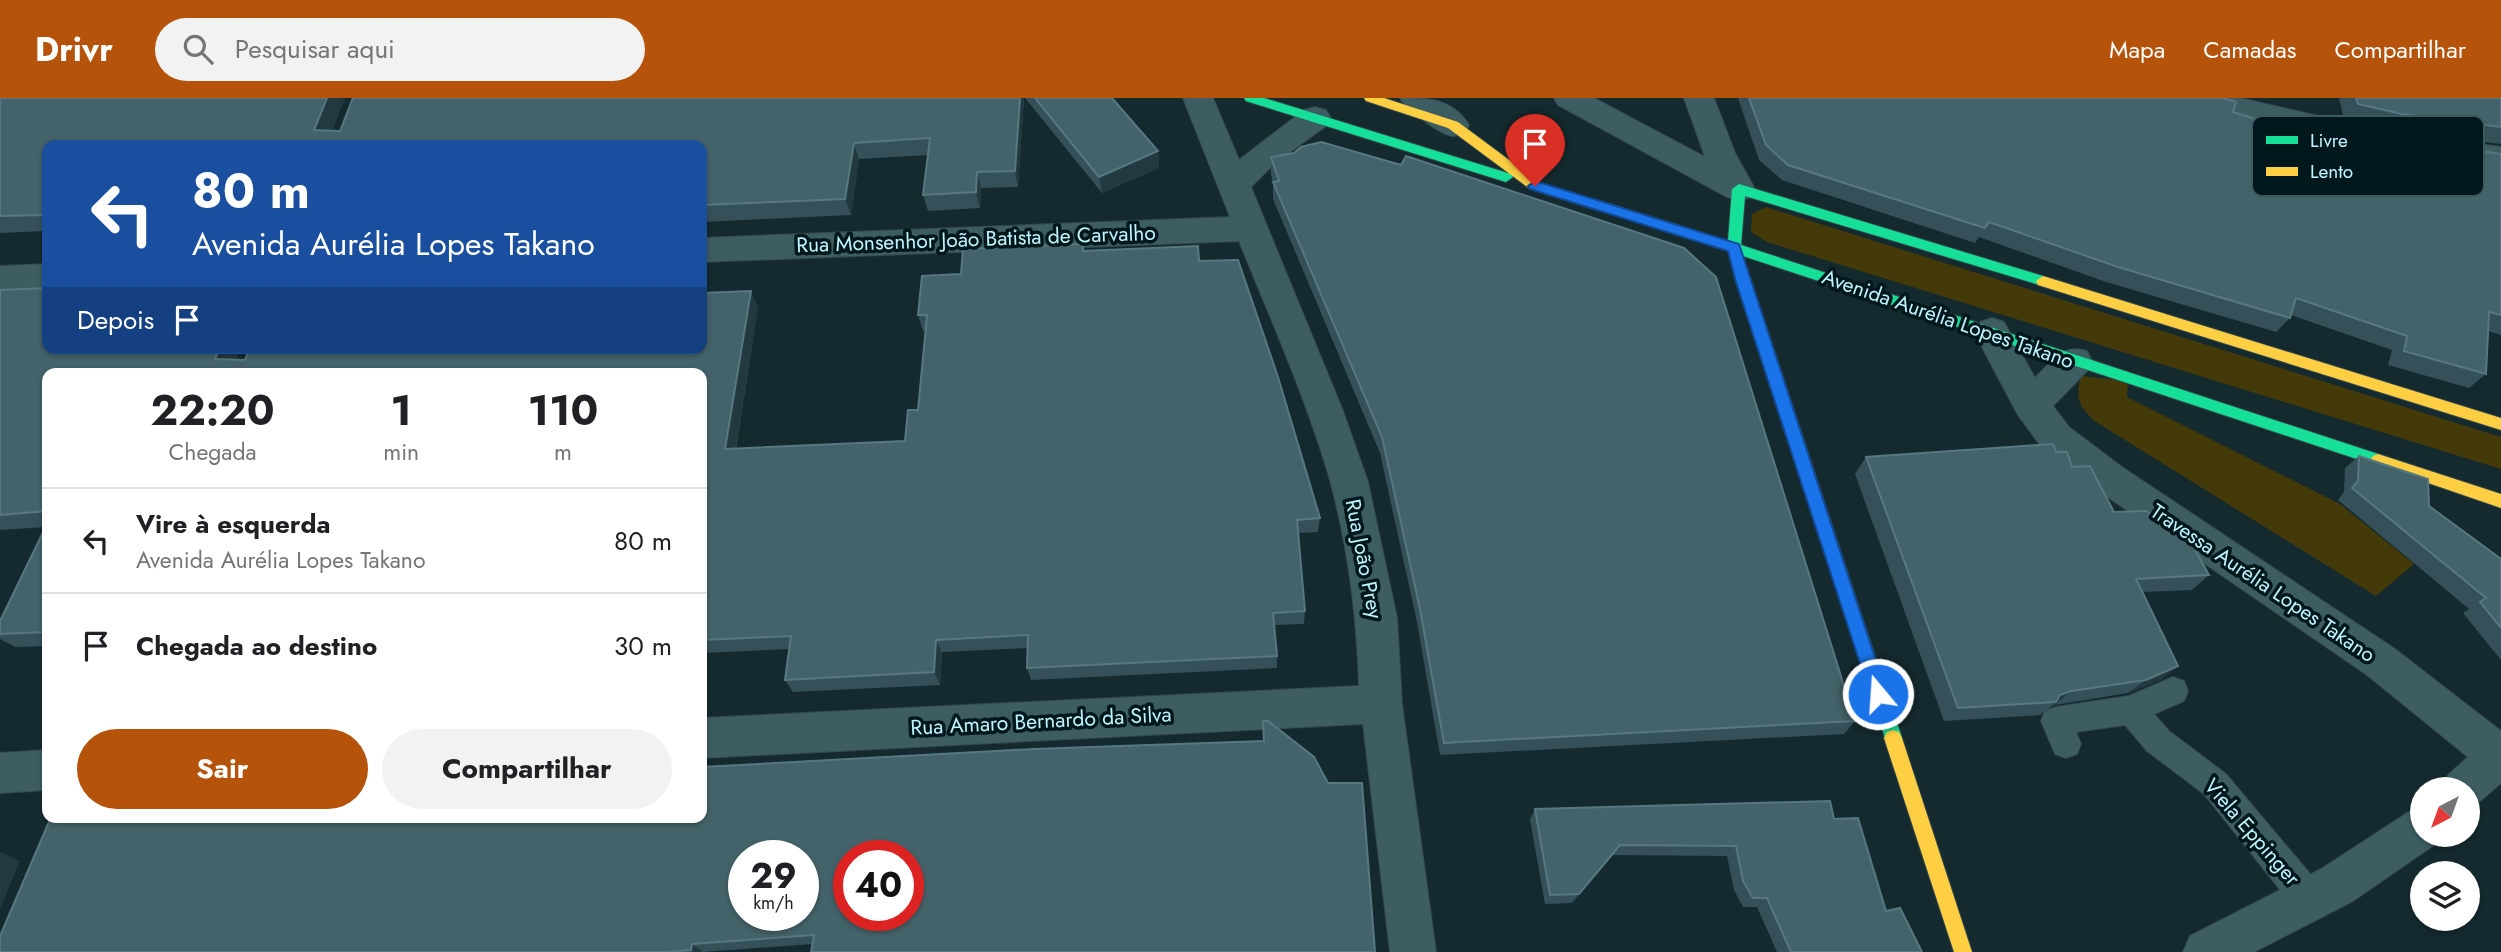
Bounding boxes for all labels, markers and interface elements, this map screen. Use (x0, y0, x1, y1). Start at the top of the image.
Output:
search box (155, 18, 645, 81)
text: Drivr (35, 26, 113, 73)
icon: search (179, 30, 217, 68)
text: Pesquisar aqui (235, 30, 395, 68)
text: Mapa (2109, 32, 2165, 67)
text: Camadas (2203, 32, 2296, 67)
text: Compartilhar (2334, 32, 2466, 67)
pin (1505, 114, 1565, 186)
legend (2252, 116, 2484, 196)
icon: arrive (1516, 125, 1554, 163)
text: Livre (2310, 127, 2348, 154)
text: 80 m (192, 156, 310, 226)
text: Lento (2310, 158, 2353, 185)
icon: left (77, 168, 168, 259)
street label: Rua Monsenhor João Batista de Carvalho (796, 218, 1156, 260)
text: Avenida Aurélia Lopes Takano (192, 221, 595, 267)
street label: Avenida Aurélia Lopes Takano (1818, 262, 2078, 376)
text: Depois (77, 301, 154, 339)
icon: arrive (168, 301, 206, 339)
text: 22:20 (151, 380, 275, 441)
text: 1 (391, 380, 412, 441)
text: 110 (528, 380, 598, 441)
text: Chegada (169, 435, 257, 469)
text: min (383, 435, 419, 469)
text: m (554, 435, 572, 469)
street label: Travessa Aurélia Lopes Takano (2145, 496, 2381, 670)
street label: Rua João Prey (1338, 497, 1390, 622)
text: Vire à esquerda (136, 505, 331, 543)
icon: left (77, 522, 115, 560)
text: 80 m (614, 522, 672, 560)
text: Avenida Aurélia Lopes Takano (136, 543, 426, 577)
icon: arrive (77, 627, 115, 665)
text: Chegada ao destino (136, 627, 377, 665)
text: 30 m (614, 627, 672, 665)
position arrow (1841, 657, 1915, 731)
street label: Rua Amaro Bernardo da Silva (910, 699, 1172, 743)
button: Sair (77, 729, 368, 809)
button: Compartilhar (382, 729, 672, 809)
street label: Viela Eppinger (2197, 772, 2308, 893)
north arrow (2410, 777, 2480, 847)
map controls (2410, 777, 2480, 931)
speed limit sign: 40 (833, 840, 924, 931)
text: 29 (750, 851, 797, 901)
button: layers (2410, 861, 2480, 931)
text: km/h (753, 890, 794, 916)

